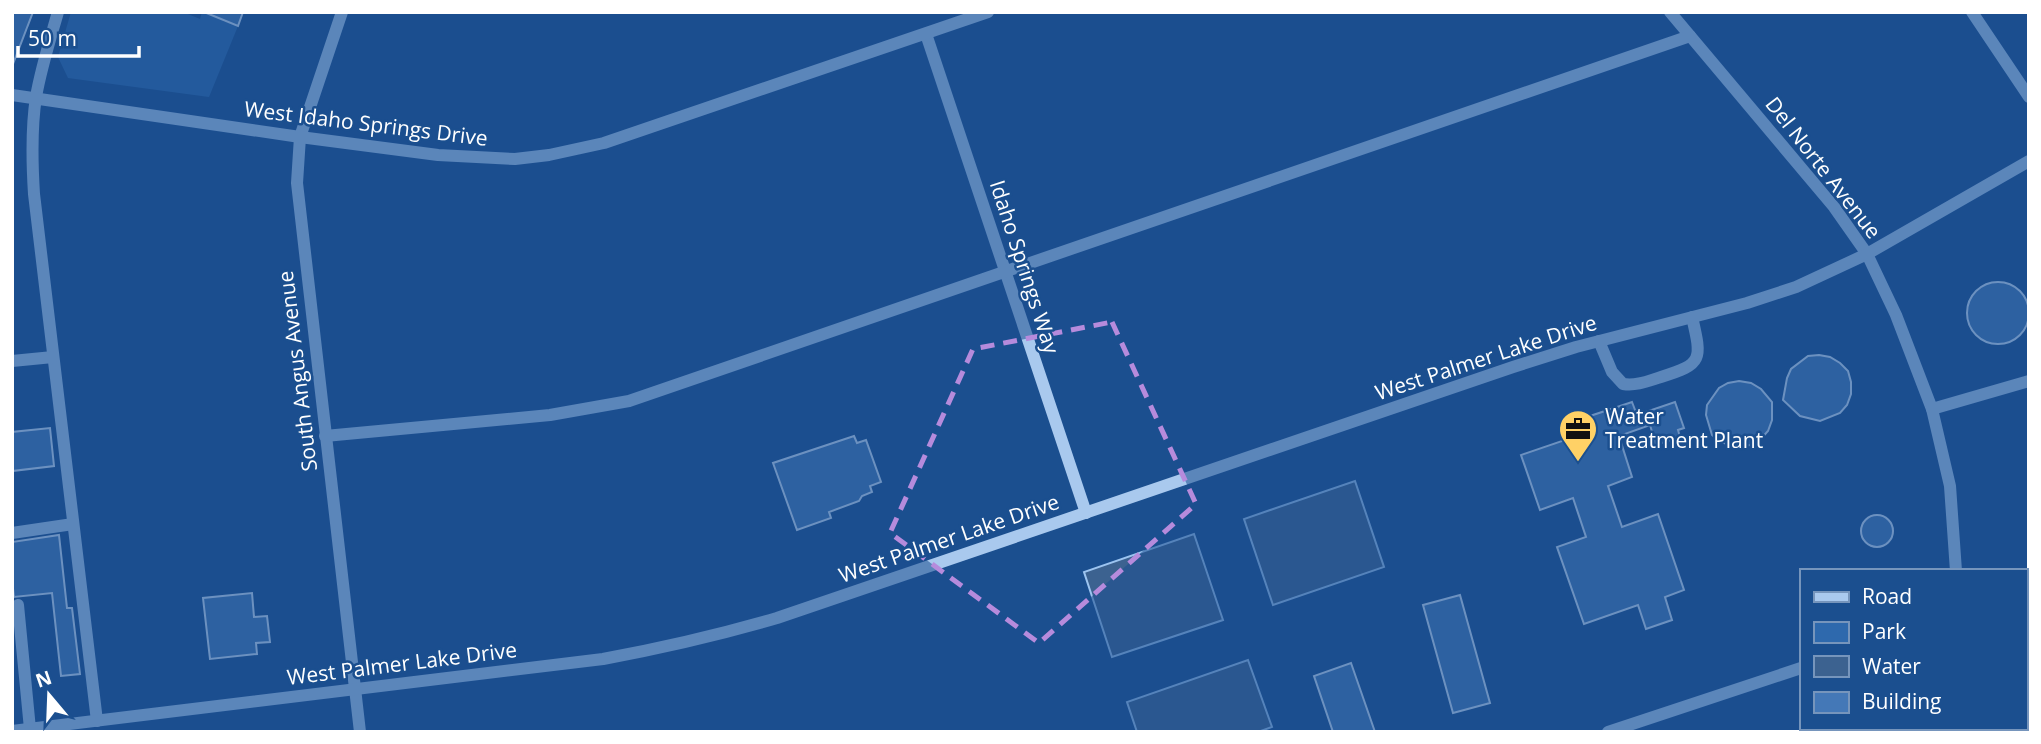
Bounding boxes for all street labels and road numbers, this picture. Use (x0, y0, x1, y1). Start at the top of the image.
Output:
street label: Del Norte Avenue (1760, 91, 1888, 244)
street label: West Idaho Springs Drive (243, 94, 489, 152)
street label: Idaho Springs Way (984, 176, 1066, 358)
street label: South Angus Avenue (271, 269, 323, 473)
street label: West Palmer Lake Drive (1371, 308, 1600, 406)
street label: West Palmer Lake Drive (835, 487, 1063, 589)
street label: West Palmer Lake Drive (285, 635, 518, 691)

